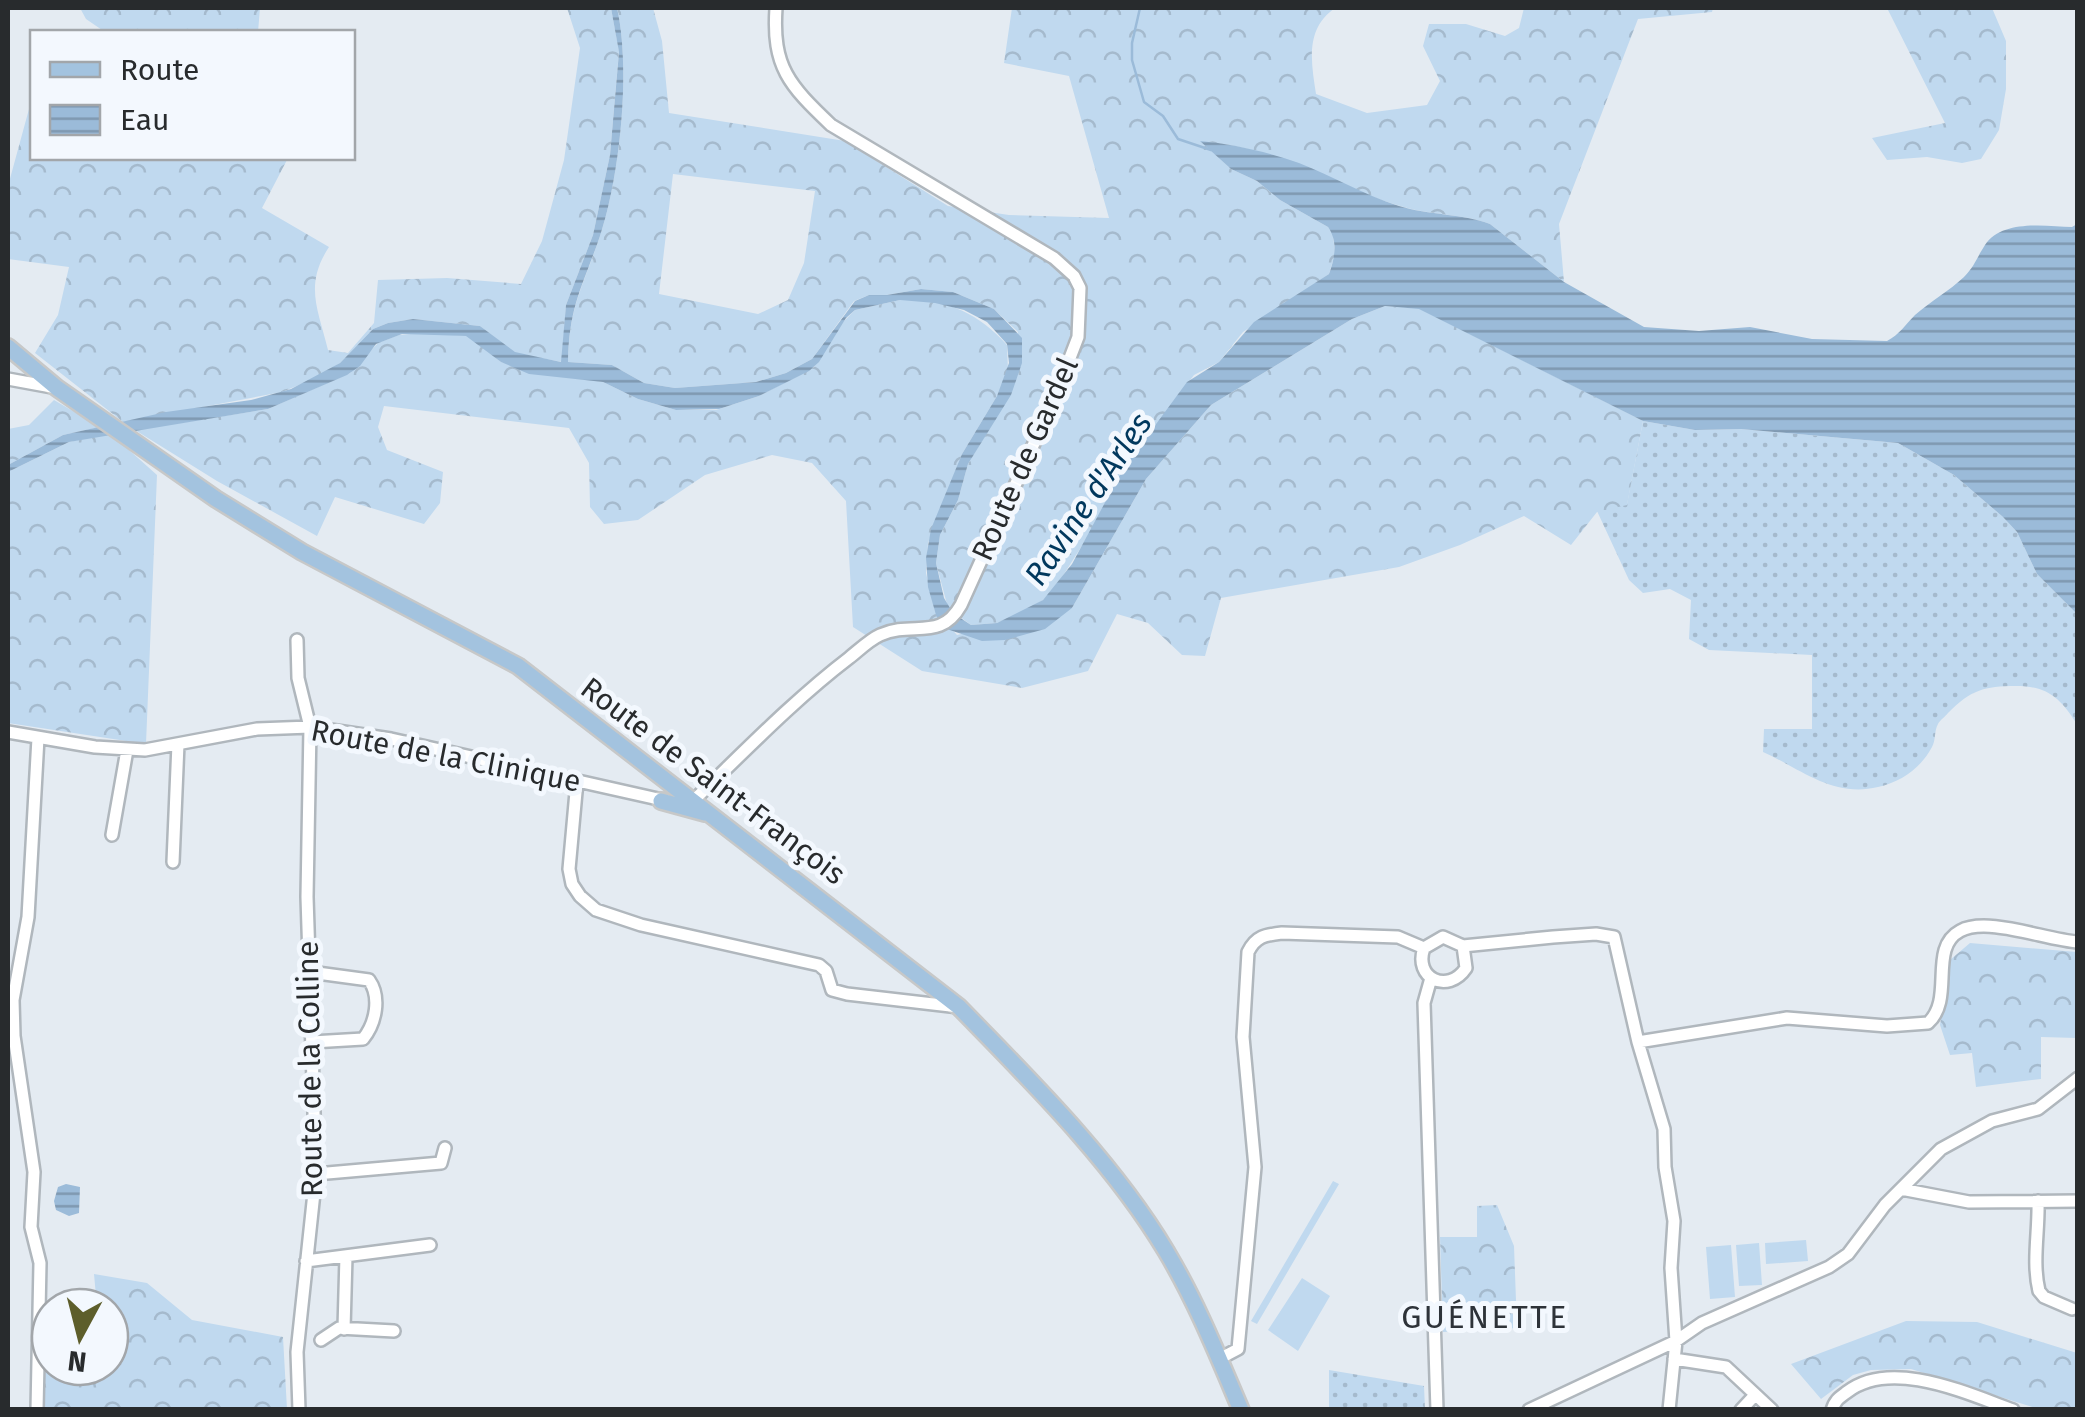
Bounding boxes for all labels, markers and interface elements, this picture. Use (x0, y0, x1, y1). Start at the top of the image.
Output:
legend (30, 30, 355, 160)
text: Route (120, 52, 199, 88)
text: Eau (120, 102, 169, 138)
street label: Route de Gardel (964, 352, 1086, 566)
water label: Ravine d'Arles (1016, 405, 1160, 593)
street label: Route de Saint-François (574, 670, 852, 892)
street label: Route de la Clinique (308, 712, 584, 800)
street label: Route de la Colline (290, 941, 330, 1197)
north arrow (30, 1287, 130, 1387)
district label: GUÉNETTE (1401, 1298, 1569, 1336)
text: N (66, 1344, 88, 1379)

